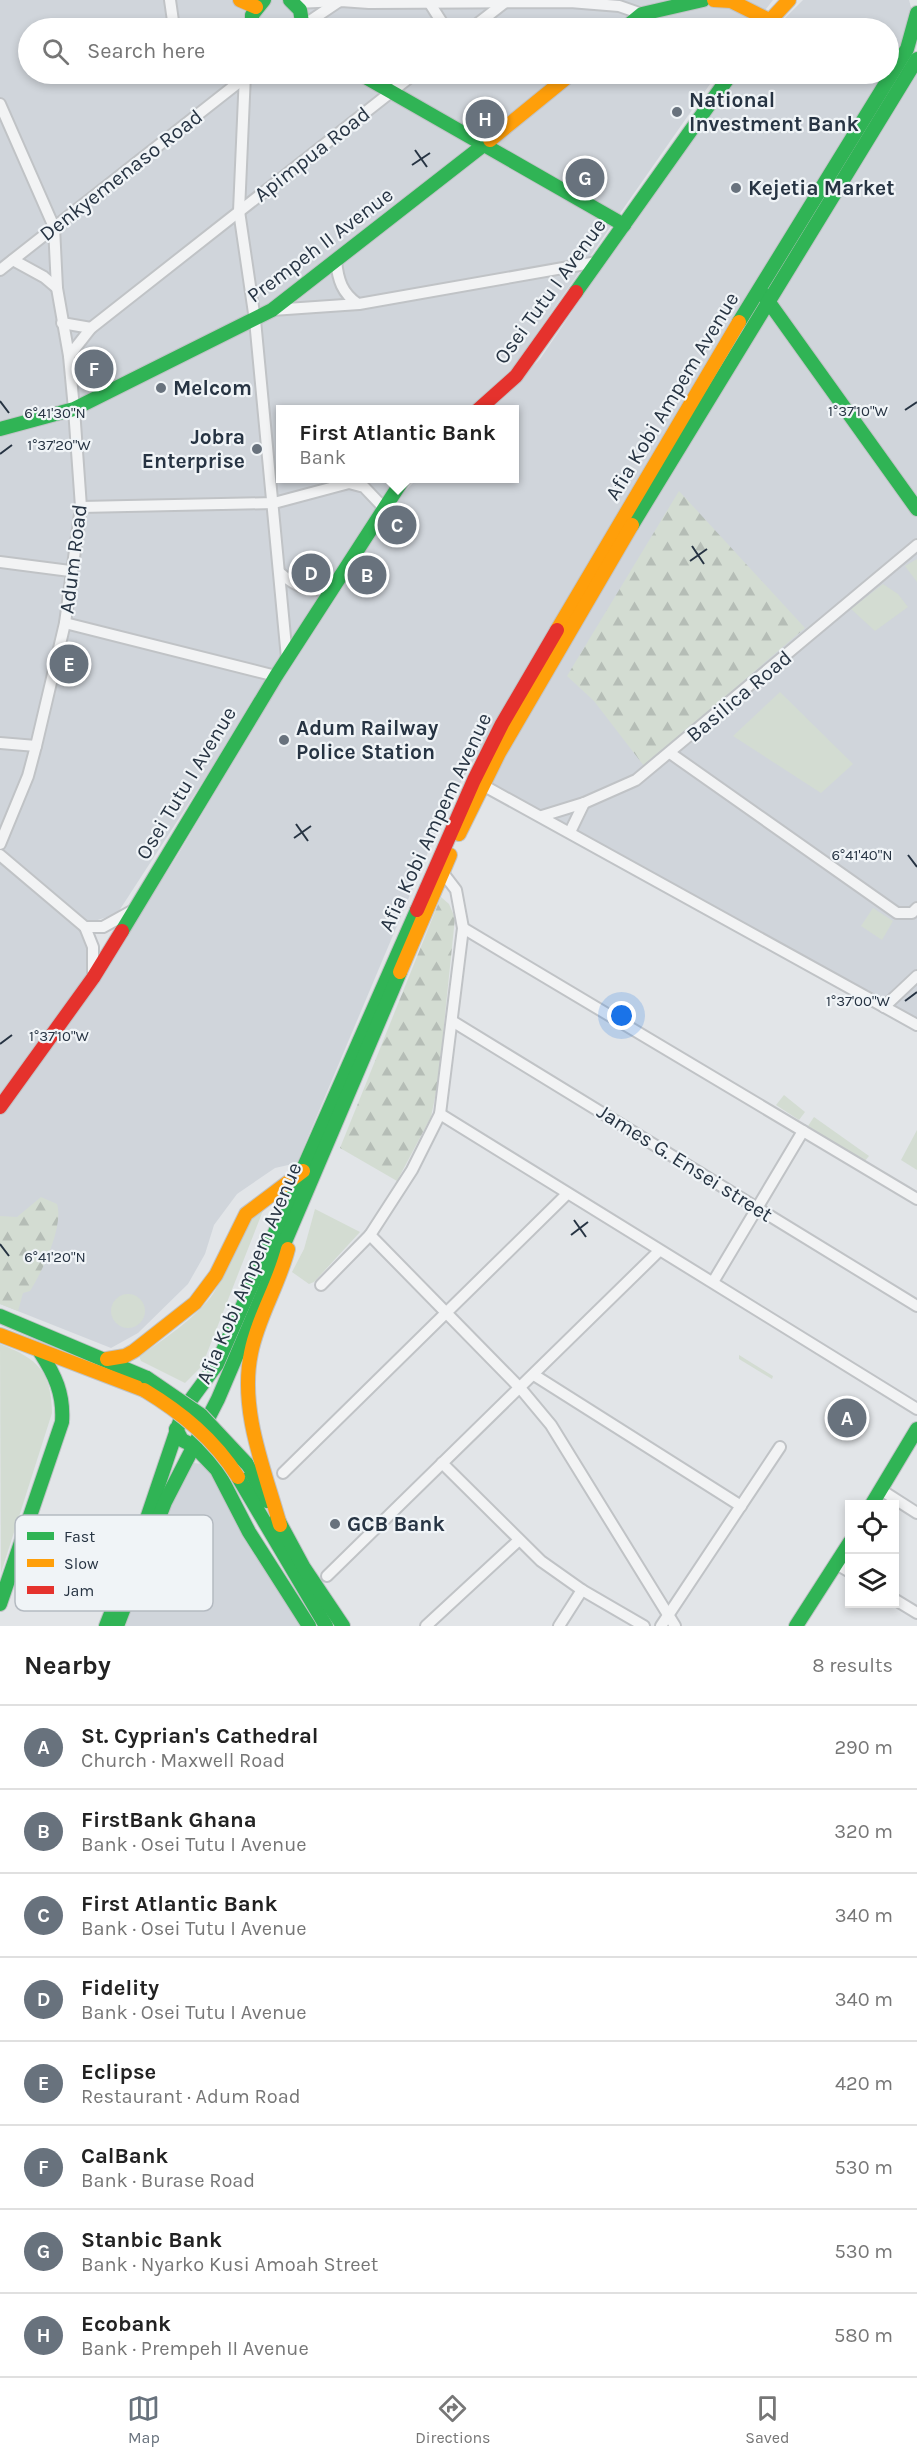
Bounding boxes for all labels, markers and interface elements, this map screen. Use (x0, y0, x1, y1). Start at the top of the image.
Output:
search box (18, 18, 899, 84)
icon: search (39, 35, 72, 68)
text: Search here (87, 38, 205, 64)
place label: National Investment Bank (689, 88, 860, 136)
pin: H (466, 96, 504, 142)
street label: Apimpua Road (249, 101, 375, 207)
street label: Denkyemenaso Road (35, 104, 207, 246)
marker: National Investment Bank (670, 105, 684, 119)
pin: G (566, 156, 604, 201)
place label: Kejetia Market (748, 176, 895, 200)
marker: Kejetia Market (729, 181, 743, 195)
street label: Prempeh II Avenue (242, 182, 398, 308)
street label: Osei Tutu I Avenue (489, 214, 611, 368)
street label: Afia Kobi Ampem Avenue (600, 288, 744, 504)
pin: F (74, 346, 113, 392)
place label: Melcom (173, 376, 252, 400)
marker: Melcom (154, 381, 168, 395)
text: 1°37'10"W (828, 402, 889, 420)
text: 6°41'30"N (24, 404, 86, 422)
popup (276, 405, 519, 483)
text: First Atlantic Bank (299, 420, 496, 446)
place label: Jobra Enterprise (142, 425, 245, 473)
text: 1°37'20"W (27, 436, 91, 454)
marker: Jobra Enterprise (250, 442, 264, 456)
text: Bank (299, 446, 346, 469)
pin: C (378, 502, 416, 548)
street label: Adum Road (54, 503, 92, 615)
pin: D (292, 550, 330, 596)
pin: B (348, 552, 386, 598)
pin: E (50, 642, 88, 686)
street label: Basilica Road (682, 645, 796, 747)
street label: Osei Tutu I Avenue (131, 702, 241, 864)
street label: Afia Kobi Ampem Avenue (374, 709, 496, 935)
place label: Adum Railway Police Station (296, 716, 439, 764)
marker: Adum Railway Police Station (277, 733, 291, 747)
text: 6°41'40"N (831, 846, 893, 864)
text: 1°37'00"W (826, 992, 890, 1010)
your location (607, 1001, 636, 1030)
text: 1°37'10"W (29, 1027, 90, 1045)
street label: James G. Ensei street (593, 1099, 777, 1227)
street label: Afia Kobi Ampem Avenue (191, 1159, 307, 1387)
text: 6°41'20"N (24, 1248, 86, 1266)
pin: A (828, 1396, 866, 1440)
map controls (845, 1500, 899, 1608)
button: locate (845, 1500, 899, 1554)
place label: GCB Bank (347, 1512, 445, 1536)
legend (15, 1515, 213, 1611)
marker: GCB Bank (328, 1517, 342, 1531)
text: Fast (64, 1527, 95, 1546)
text: Slow (64, 1554, 99, 1573)
button: layers (845, 1554, 899, 1608)
text: Jam (64, 1581, 94, 1600)
text: Nearby (24, 1650, 111, 1681)
text: 8 results (812, 1654, 893, 1677)
text: St. Cyprian's Cathedral (81, 1723, 319, 1749)
text: A (37, 1736, 50, 1759)
text: 290 m (834, 1736, 893, 1759)
text: Church · Maxwell Road (81, 1749, 285, 1772)
text: FirstBank Ghana (81, 1807, 257, 1833)
text: B (37, 1820, 50, 1843)
text: 320 m (834, 1820, 893, 1843)
text: Bank · Osei Tutu I Avenue (81, 1833, 307, 1856)
text: First Atlantic Bank (81, 1891, 277, 1917)
text: C (37, 1904, 50, 1927)
text: 340 m (835, 1904, 893, 1927)
text: Bank · Osei Tutu I Avenue (81, 1917, 307, 1940)
text: Fidelity (81, 1975, 159, 2001)
text: D (37, 1988, 50, 2011)
text: 340 m (835, 1988, 893, 2011)
text: Bank · Osei Tutu I Avenue (81, 2001, 307, 2024)
text: Eclipse (81, 2059, 156, 2085)
text: E (38, 2072, 49, 2095)
text: 420 m (835, 2072, 893, 2095)
text: Restaurant · Adum Road (81, 2085, 301, 2108)
text: CalBank (81, 2143, 168, 2169)
text: F (38, 2156, 49, 2179)
text: 530 m (835, 2156, 893, 2179)
text: Bank · Burase Road (81, 2169, 255, 2192)
text: Stanbic Bank (81, 2227, 222, 2253)
text: G (37, 2240, 50, 2263)
text: 530 m (835, 2240, 893, 2263)
text: Bank · Nyarko Kusi Amoah Street (81, 2253, 378, 2276)
text: Ecobank (81, 2311, 171, 2337)
text: H (36, 2324, 51, 2347)
text: 580 m (834, 2324, 893, 2347)
text: Bank · Prempeh II Avenue (81, 2337, 309, 2360)
tab: Map (127, 2392, 160, 2447)
tab: Directions (415, 2392, 490, 2447)
tab: Saved (745, 2392, 790, 2447)

